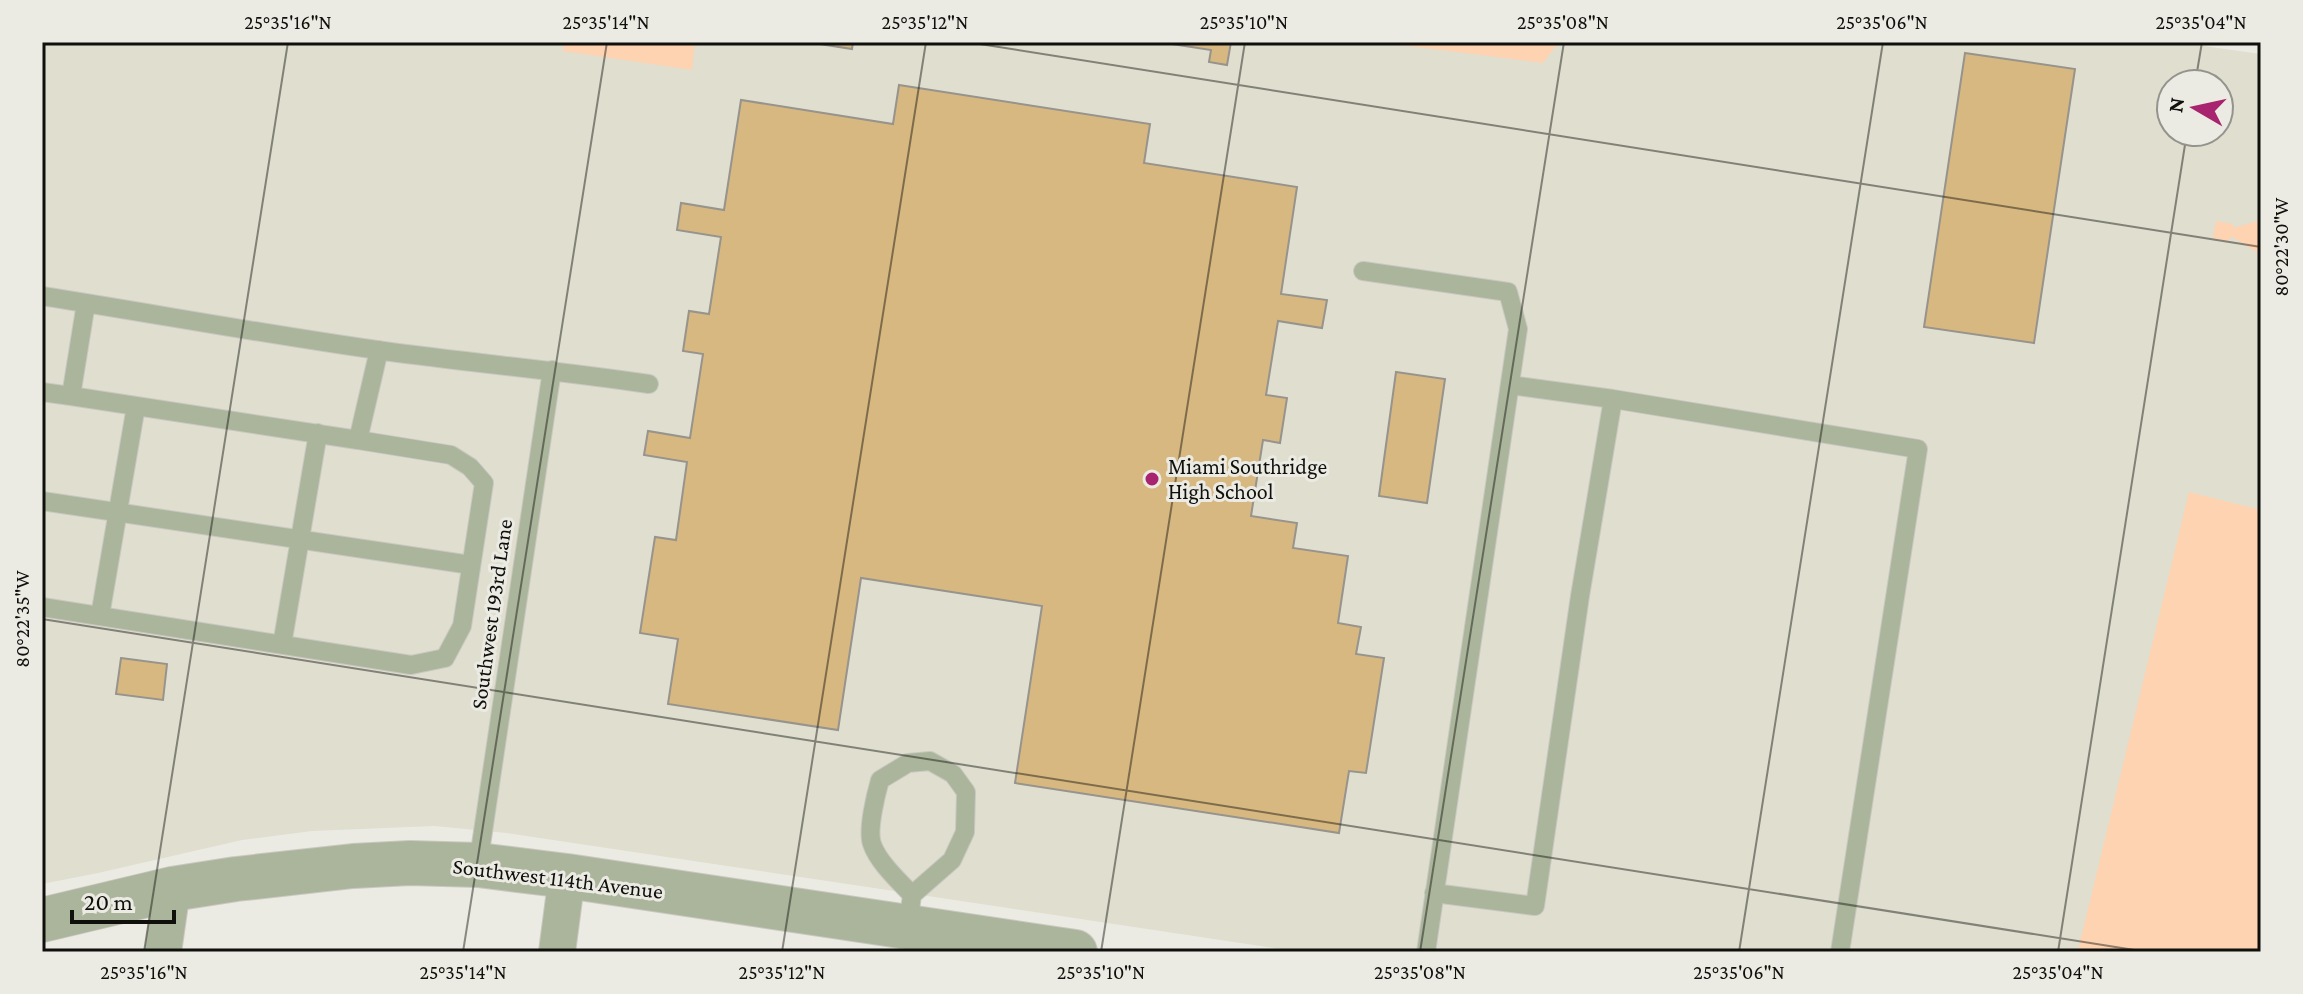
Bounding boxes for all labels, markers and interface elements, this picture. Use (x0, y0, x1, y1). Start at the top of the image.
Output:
text: 25°35'16"N (244, 11, 332, 33)
text: 25°35'14"N (562, 11, 650, 33)
text: 25°35'12"N (882, 11, 968, 33)
text: 25°35'10"N (1200, 11, 1288, 33)
text: 25°35'08"N (1517, 11, 1609, 33)
text: 25°35'06"N (1836, 11, 1928, 33)
text: 25°35'04"N (2155, 11, 2247, 33)
north arrow (2155, 68, 2235, 148)
text: N (2162, 96, 2189, 114)
text: 80°22'30"W (2270, 197, 2292, 296)
place label: Miami Southridge High School (1168, 454, 1327, 504)
marker: Miami Southridge High School (1143, 470, 1161, 488)
street label: Southwest 193rd Lane (466, 517, 517, 711)
text: 80°22'35"W (11, 570, 33, 668)
street label: Southwest 114th Avenue (451, 853, 664, 904)
scale bar (72, 874, 174, 924)
text: 20 m (84, 888, 133, 915)
text: 25°35'16"N (100, 961, 188, 983)
text: 25°35'14"N (419, 961, 507, 983)
text: 25°35'12"N (739, 961, 825, 983)
text: 25°35'10"N (1057, 961, 1145, 983)
text: 25°35'08"N (1374, 961, 1466, 983)
text: 25°35'06"N (1693, 961, 1785, 983)
text: 25°35'04"N (2012, 961, 2104, 983)

